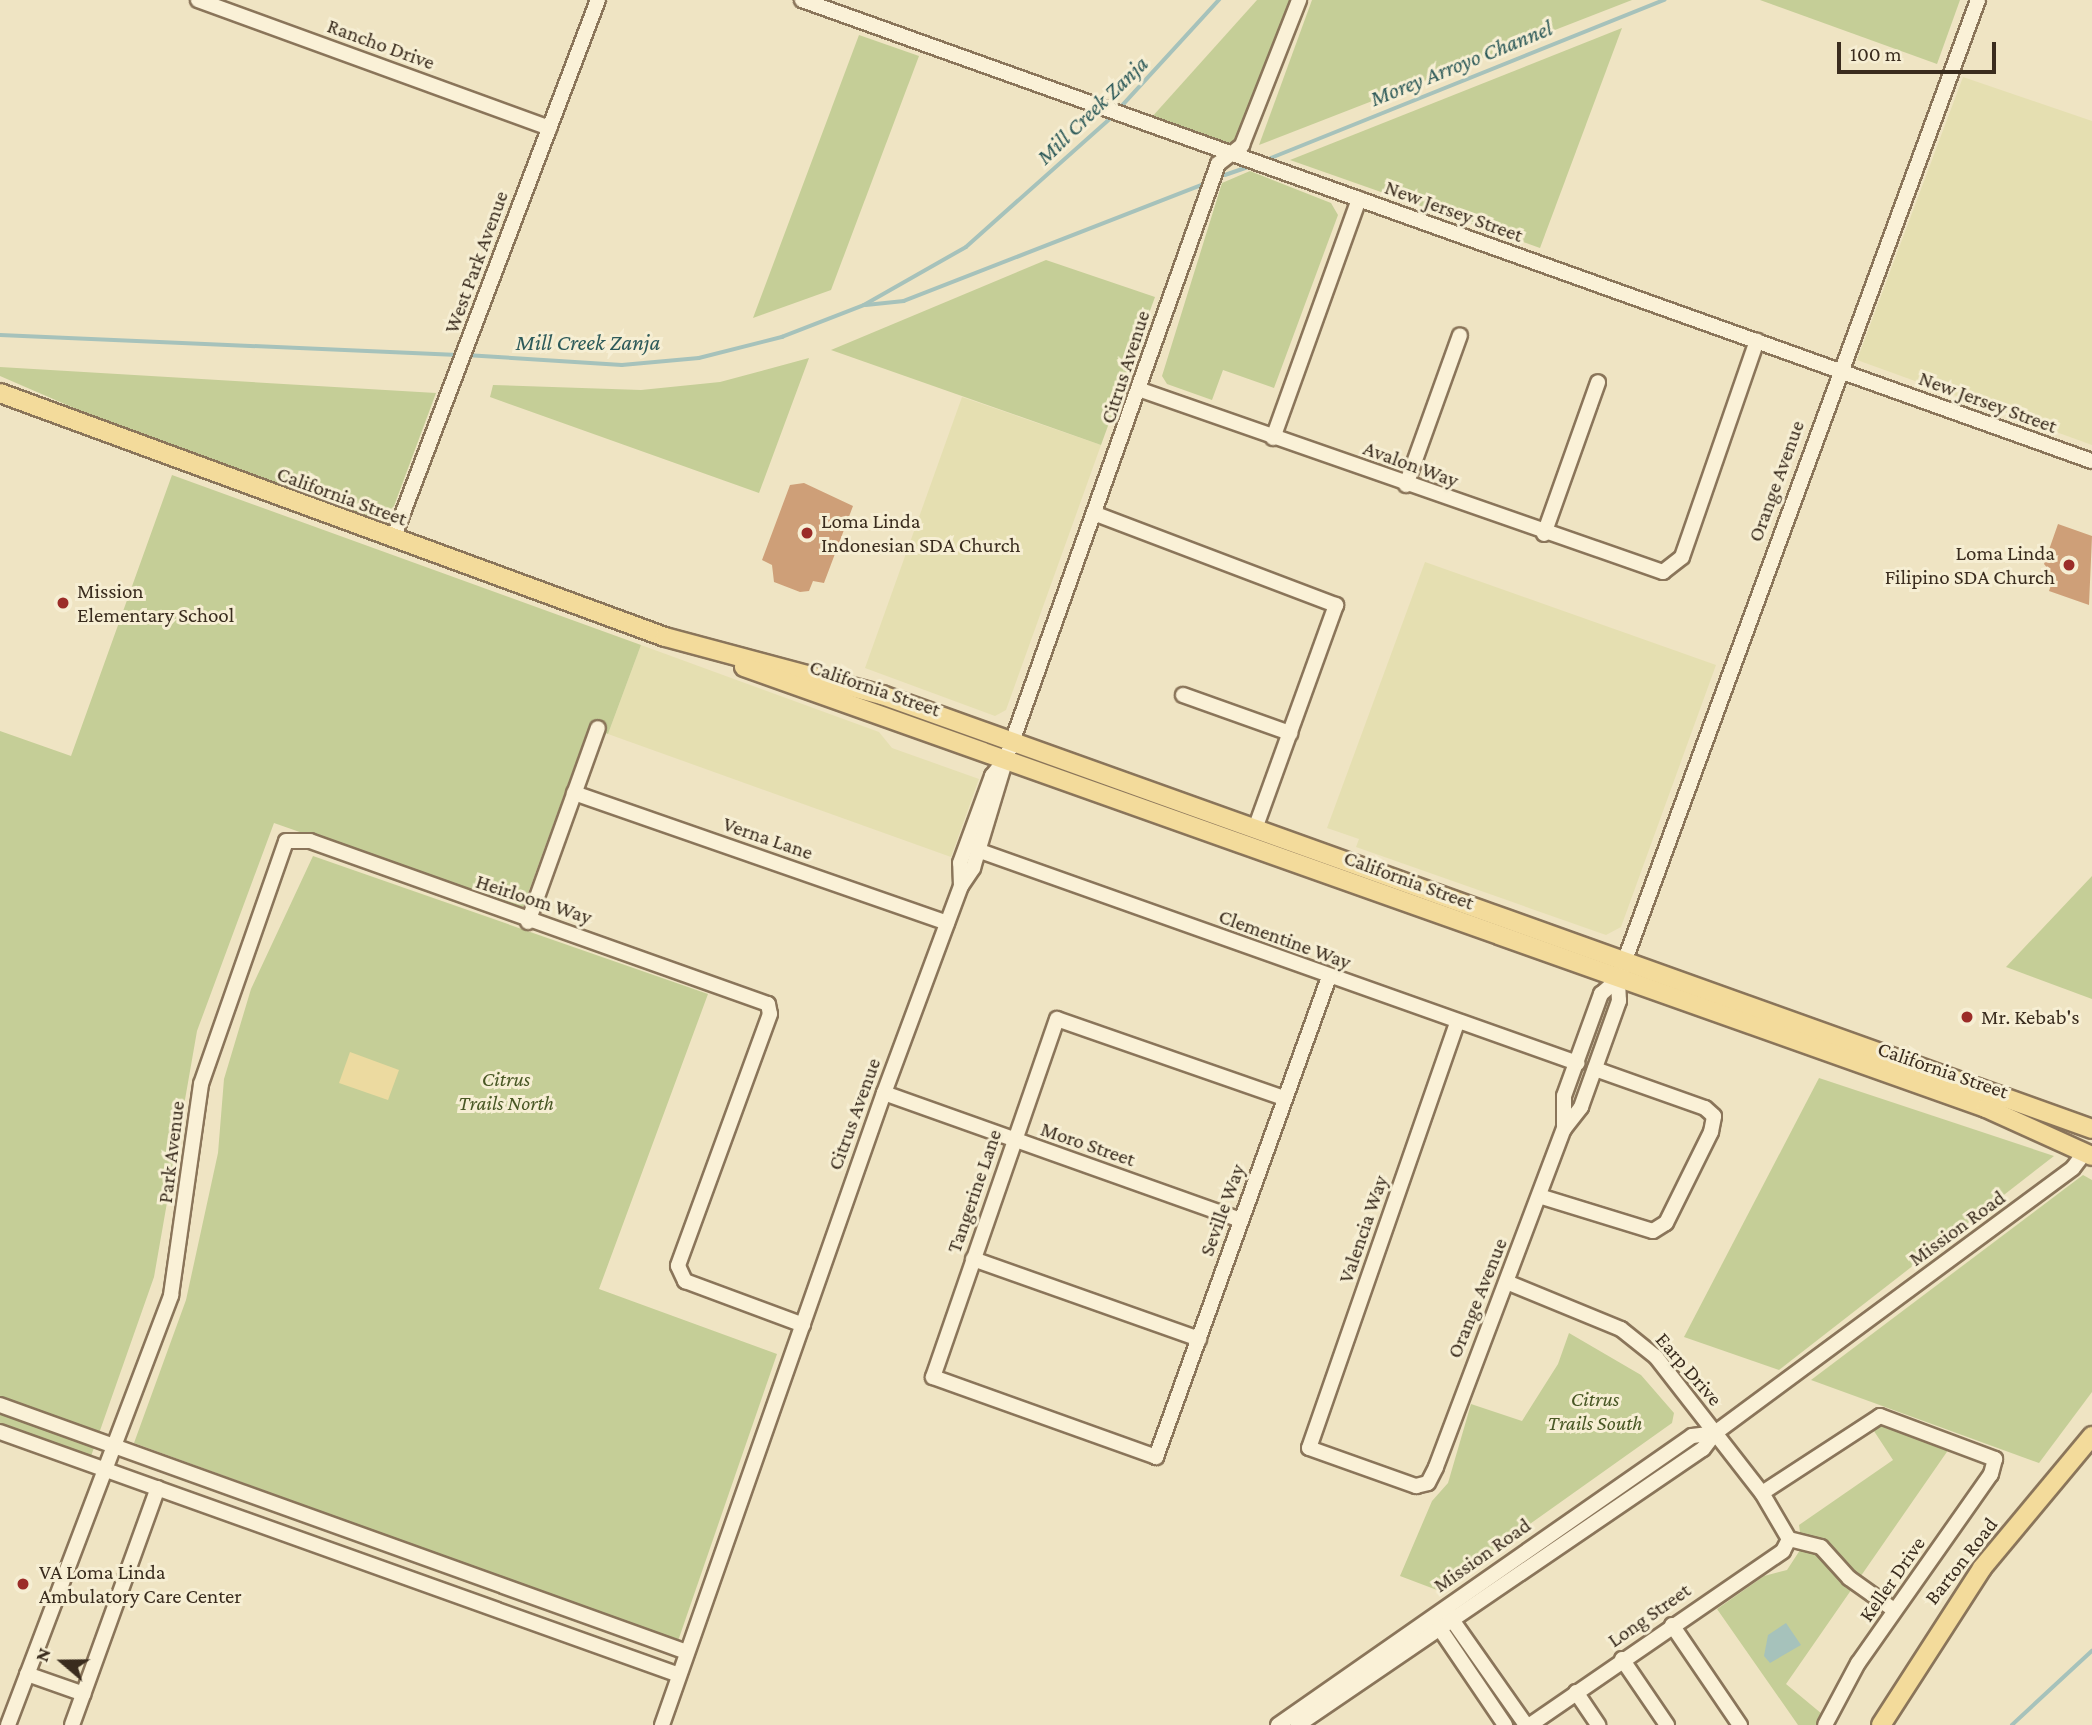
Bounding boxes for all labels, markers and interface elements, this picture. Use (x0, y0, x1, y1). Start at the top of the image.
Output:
street label: Rancho Drive (324, 13, 438, 75)
water label: Morey Arroyo Channel (1366, 14, 1556, 112)
scale bar (1840, 28, 1999, 72)
text: 100 m (1850, 42, 1902, 66)
water label: Mill Creek Zanja (1030, 50, 1154, 170)
street label: New Jersey Street (1381, 174, 1527, 248)
street label: West Park Avenue (439, 187, 513, 337)
street label: Citrus Avenue (1095, 307, 1155, 427)
water label: Mill Creek Zanja (516, 328, 660, 356)
street label: New Jersey Street (1915, 365, 2061, 439)
street label: Orange Avenue (1742, 417, 1810, 545)
street label: Avalon Way (1360, 435, 1462, 493)
street label: California Street (273, 461, 411, 531)
place label: Loma Linda Indonesian SDA Church (821, 508, 1021, 558)
marker: Loma Linda Indonesian SDA Church (799, 525, 815, 541)
place label: Loma Linda Filipino SDA Church (1885, 540, 2055, 590)
marker: Loma Linda Filipino SDA Church (2061, 557, 2077, 573)
place label: Mission Elementary School (77, 578, 234, 628)
marker: Mission Elementary School (55, 595, 71, 611)
street label: California Street (806, 654, 944, 722)
street label: Verna Lane (720, 811, 816, 865)
street label: California Street (1340, 845, 1478, 915)
street label: Heirloom Way (473, 868, 595, 930)
street label: Clementine Way (1215, 903, 1355, 975)
place label: Mr. Kebab's (1981, 1004, 2079, 1030)
marker: Mr. Kebab's (1959, 1009, 1975, 1025)
street label: California Street (1874, 1036, 2012, 1104)
street label: Citrus Avenue (822, 1054, 886, 1174)
park label: Citrus Trails North (458, 1066, 554, 1116)
street label: Park Avenue (152, 1099, 190, 1205)
street label: Moro Street (1037, 1116, 1139, 1172)
street label: Tangerine Lane (941, 1126, 1007, 1256)
street label: Seville Way (1194, 1161, 1250, 1259)
street label: Valencia Way (1333, 1172, 1393, 1286)
street label: Mission Road (1904, 1185, 2010, 1271)
street label: Orange Avenue (1441, 1234, 1513, 1362)
street label: Earp Drive (1650, 1327, 1728, 1411)
park label: Citrus Trails South (1548, 1386, 1642, 1436)
street label: Mission Road (1428, 1512, 1536, 1598)
street label: Barton Road (1919, 1512, 2003, 1610)
street label: Keller Drive (1853, 1531, 1931, 1627)
place label: VA Loma Linda Ambulatory Care Center (39, 1559, 242, 1609)
marker: VA Loma Linda Ambulatory Care Center (13, 1574, 33, 1594)
street label: Long Street (1603, 1577, 1695, 1653)
north arrow (28, 1627, 98, 1697)
text: N (31, 1645, 55, 1664)

